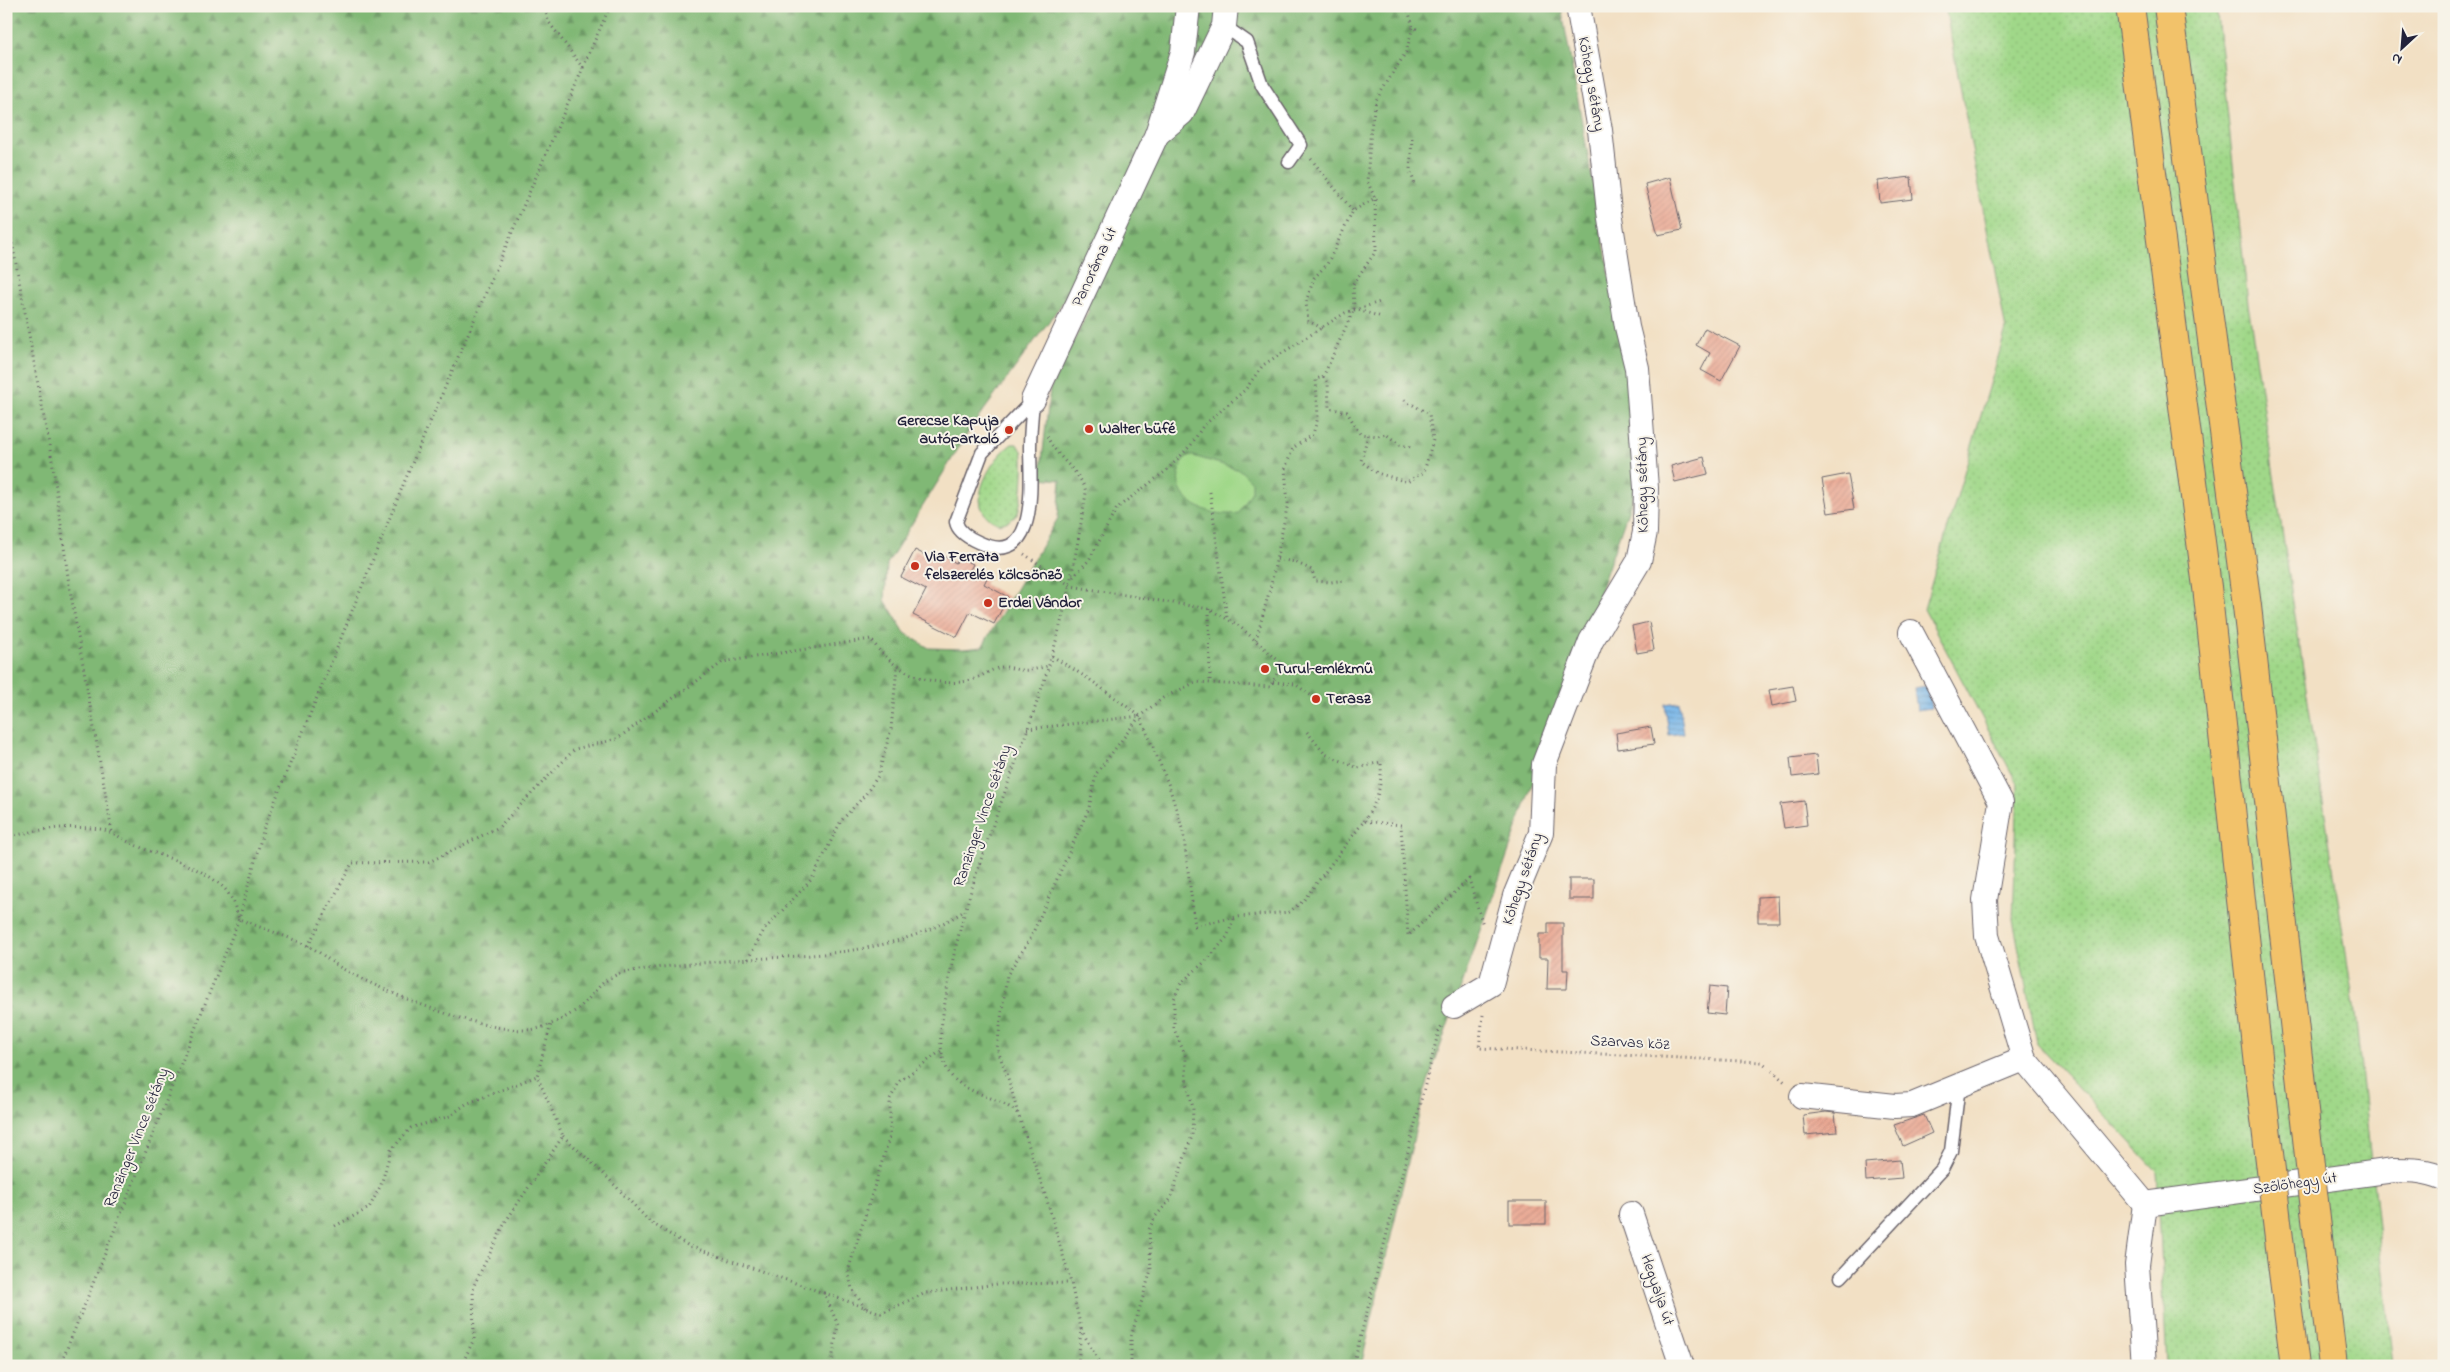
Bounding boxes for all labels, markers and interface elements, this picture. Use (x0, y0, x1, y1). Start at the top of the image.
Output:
north arrow (2378, 22, 2428, 72)
street label: Kőhegy sétány (1571, 35, 1611, 133)
text: N (2388, 47, 2406, 70)
street label: Panoráma út (1066, 223, 1124, 311)
place label: Gerecse Kapuja autóparkoló (897, 409, 999, 451)
place label: Walter büfé (1099, 417, 1176, 441)
marker: Walter büfé (1083, 423, 1095, 435)
marker: Gerecse Kapuja autóparkoló (1003, 424, 1015, 436)
street label: Kőhegy sétány (1630, 437, 1656, 533)
place label: Via Ferrata felszerelés kölcsönző (924, 545, 1062, 587)
marker: Via Ferrata felszerelés kölcsönző (909, 560, 921, 572)
place label: Erdei Vándor (998, 591, 1083, 615)
marker: Erdei Vándor (982, 597, 994, 609)
place label: Turul-emlékmű (1275, 657, 1373, 681)
marker: Turul-emlékmű (1259, 663, 1271, 675)
place label: Terasz (1326, 687, 1372, 711)
marker: Terasz (1310, 693, 1322, 705)
street label: Ranzinger Vince sétány (947, 742, 1019, 890)
street label: Kőhegy sétány (1496, 830, 1550, 928)
street label: Szarvas köz (1590, 1029, 1671, 1057)
street label: Ranzinger Vince sétány (98, 1064, 176, 1212)
street label: Szőlőhegy út (2251, 1166, 2339, 1202)
street label: Hegyalja út (1634, 1251, 1681, 1330)

